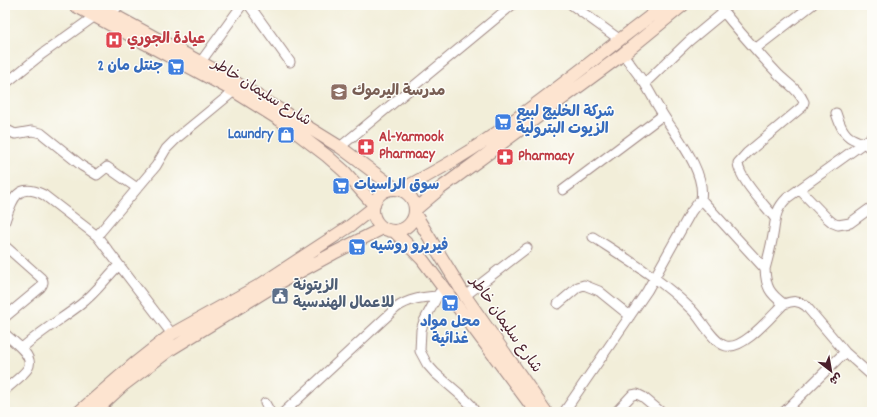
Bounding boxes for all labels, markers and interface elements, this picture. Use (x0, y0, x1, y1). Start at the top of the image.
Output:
place label: عيادة الجوري (127, 29, 205, 51)
hospital icon: عيادة الجوري (104, 30, 124, 50)
street label: شارع سليمان خاطر (205, 53, 315, 132)
place label: جنتل مان 2 (97, 56, 163, 78)
supermarket icon: جنتل مان 2 (166, 57, 186, 77)
place label: مدرسة اليرموك (352, 81, 445, 103)
school or university icon: مدرسة اليرموك (329, 82, 349, 102)
place label: شركة الخليج لبيع الزيوت البترولية (516, 102, 614, 141)
supermarket icon: شركة الخليج لبيع الزيوت البترولية (493, 112, 513, 132)
place label: Laundry (228, 124, 274, 146)
shop icon: Laundry (276, 125, 296, 145)
place label: Al-Yarmook Pharmacy (379, 127, 444, 166)
pharmacy icon: Al-Yarmook Pharmacy (356, 137, 376, 157)
place label: Pharmacy (518, 146, 575, 168)
pharmacy icon: Pharmacy (495, 147, 515, 167)
place label: سوق الراسيات (354, 175, 439, 197)
supermarket icon: سوق الراسيات (331, 176, 351, 196)
place label: فيريرو روشيه (370, 236, 449, 258)
supermarket icon: فيريرو روشيه (347, 237, 367, 257)
street label: شارع سليمان خاطر (462, 271, 547, 378)
place label: الزيتونة للاعمال الهندسية (293, 276, 394, 315)
public building icon: الزيتونة للاعمال الهندسية (270, 286, 290, 306)
supermarket icon: محل مواد غذائية (440, 293, 460, 313)
place label: محل مواد غذائية (420, 312, 480, 351)
north arrow (811, 351, 851, 391)
text: ش (826, 368, 844, 388)

